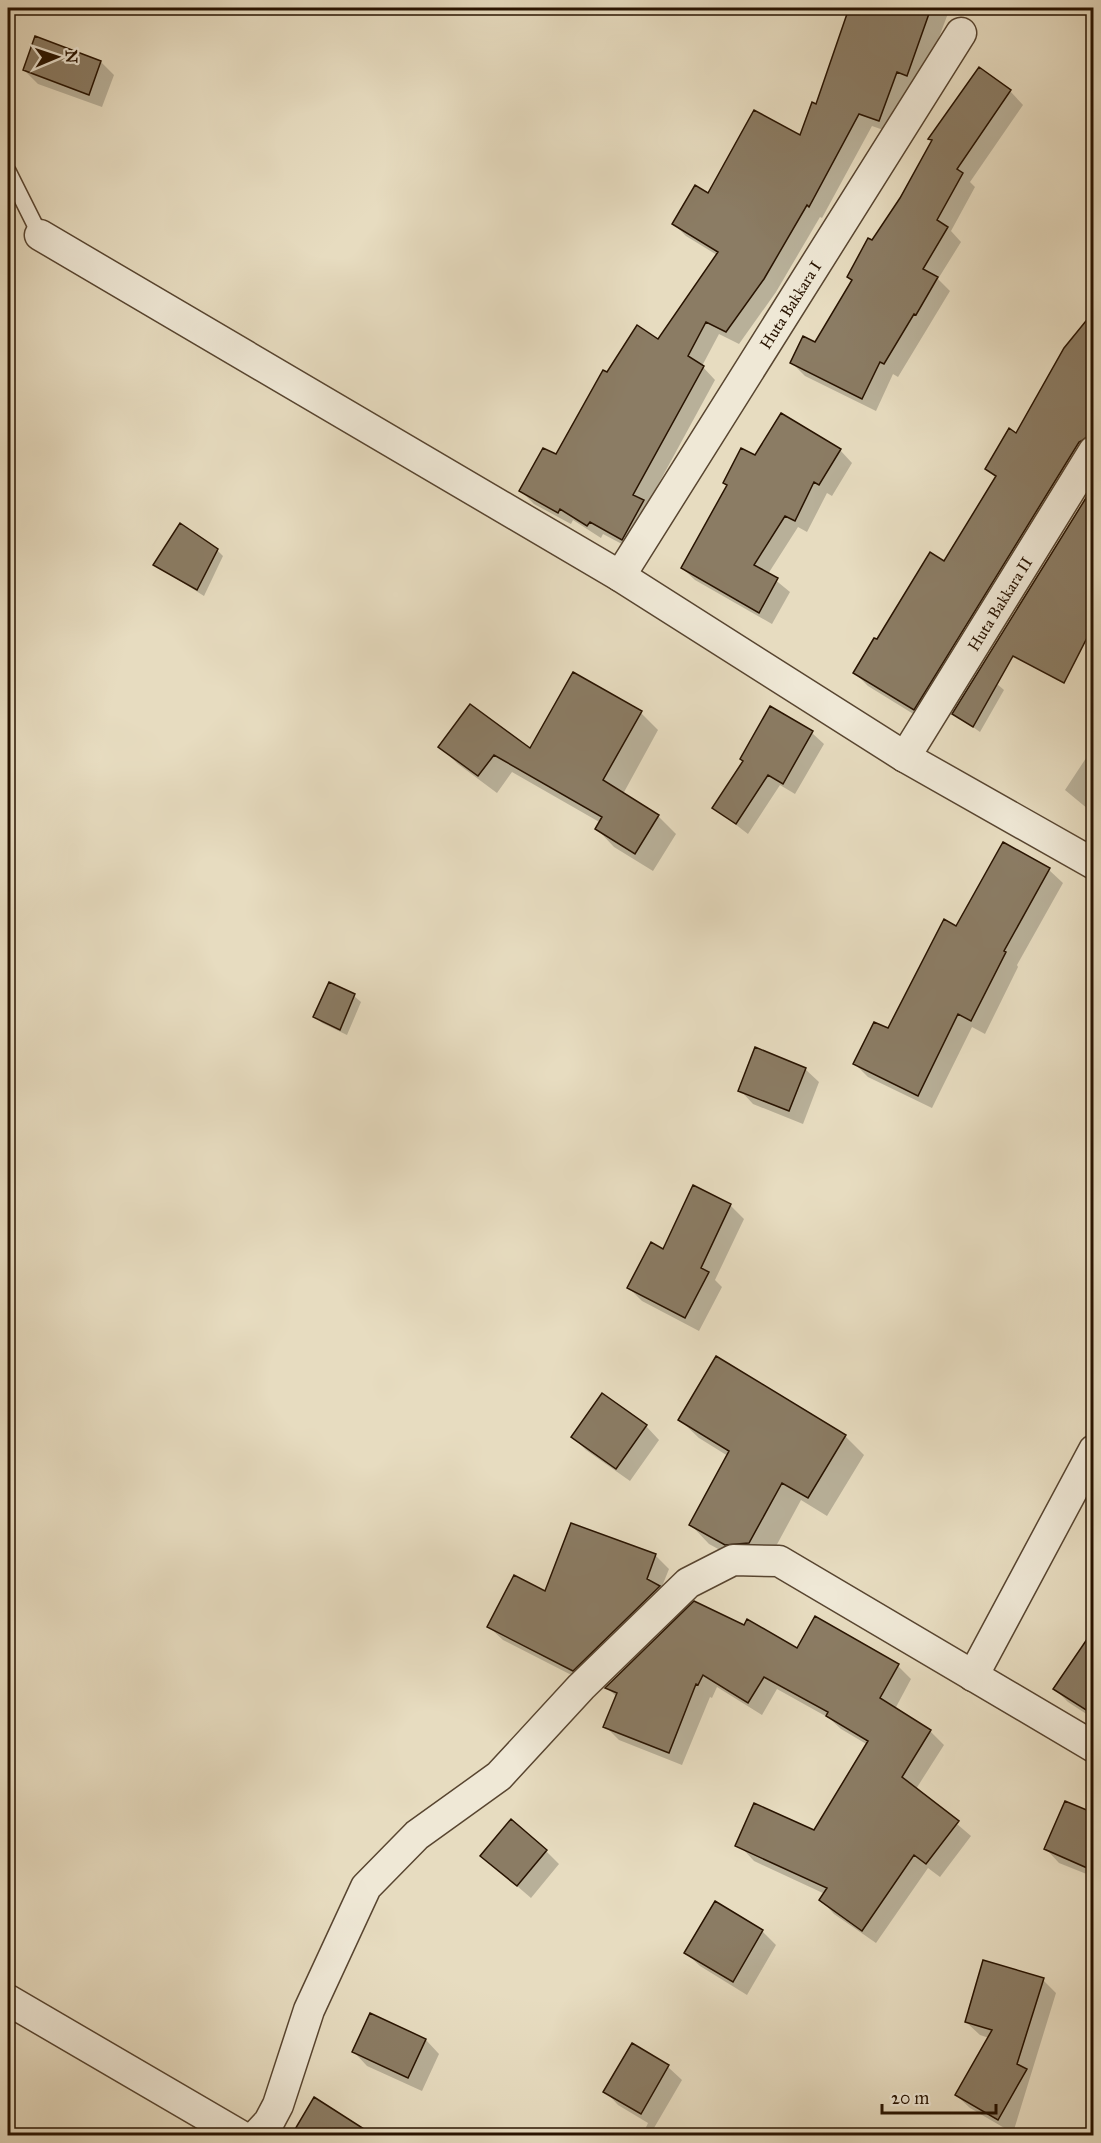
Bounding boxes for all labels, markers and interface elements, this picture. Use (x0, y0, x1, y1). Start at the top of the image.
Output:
north arrow (27, 27, 87, 87)
text: N (62, 49, 81, 64)
street label: Huta Bakkara I (756, 257, 825, 352)
street label: Huta Bakkara II (963, 553, 1036, 654)
scale bar (882, 2077, 996, 2115)
text: 20 m (891, 2087, 929, 2109)

